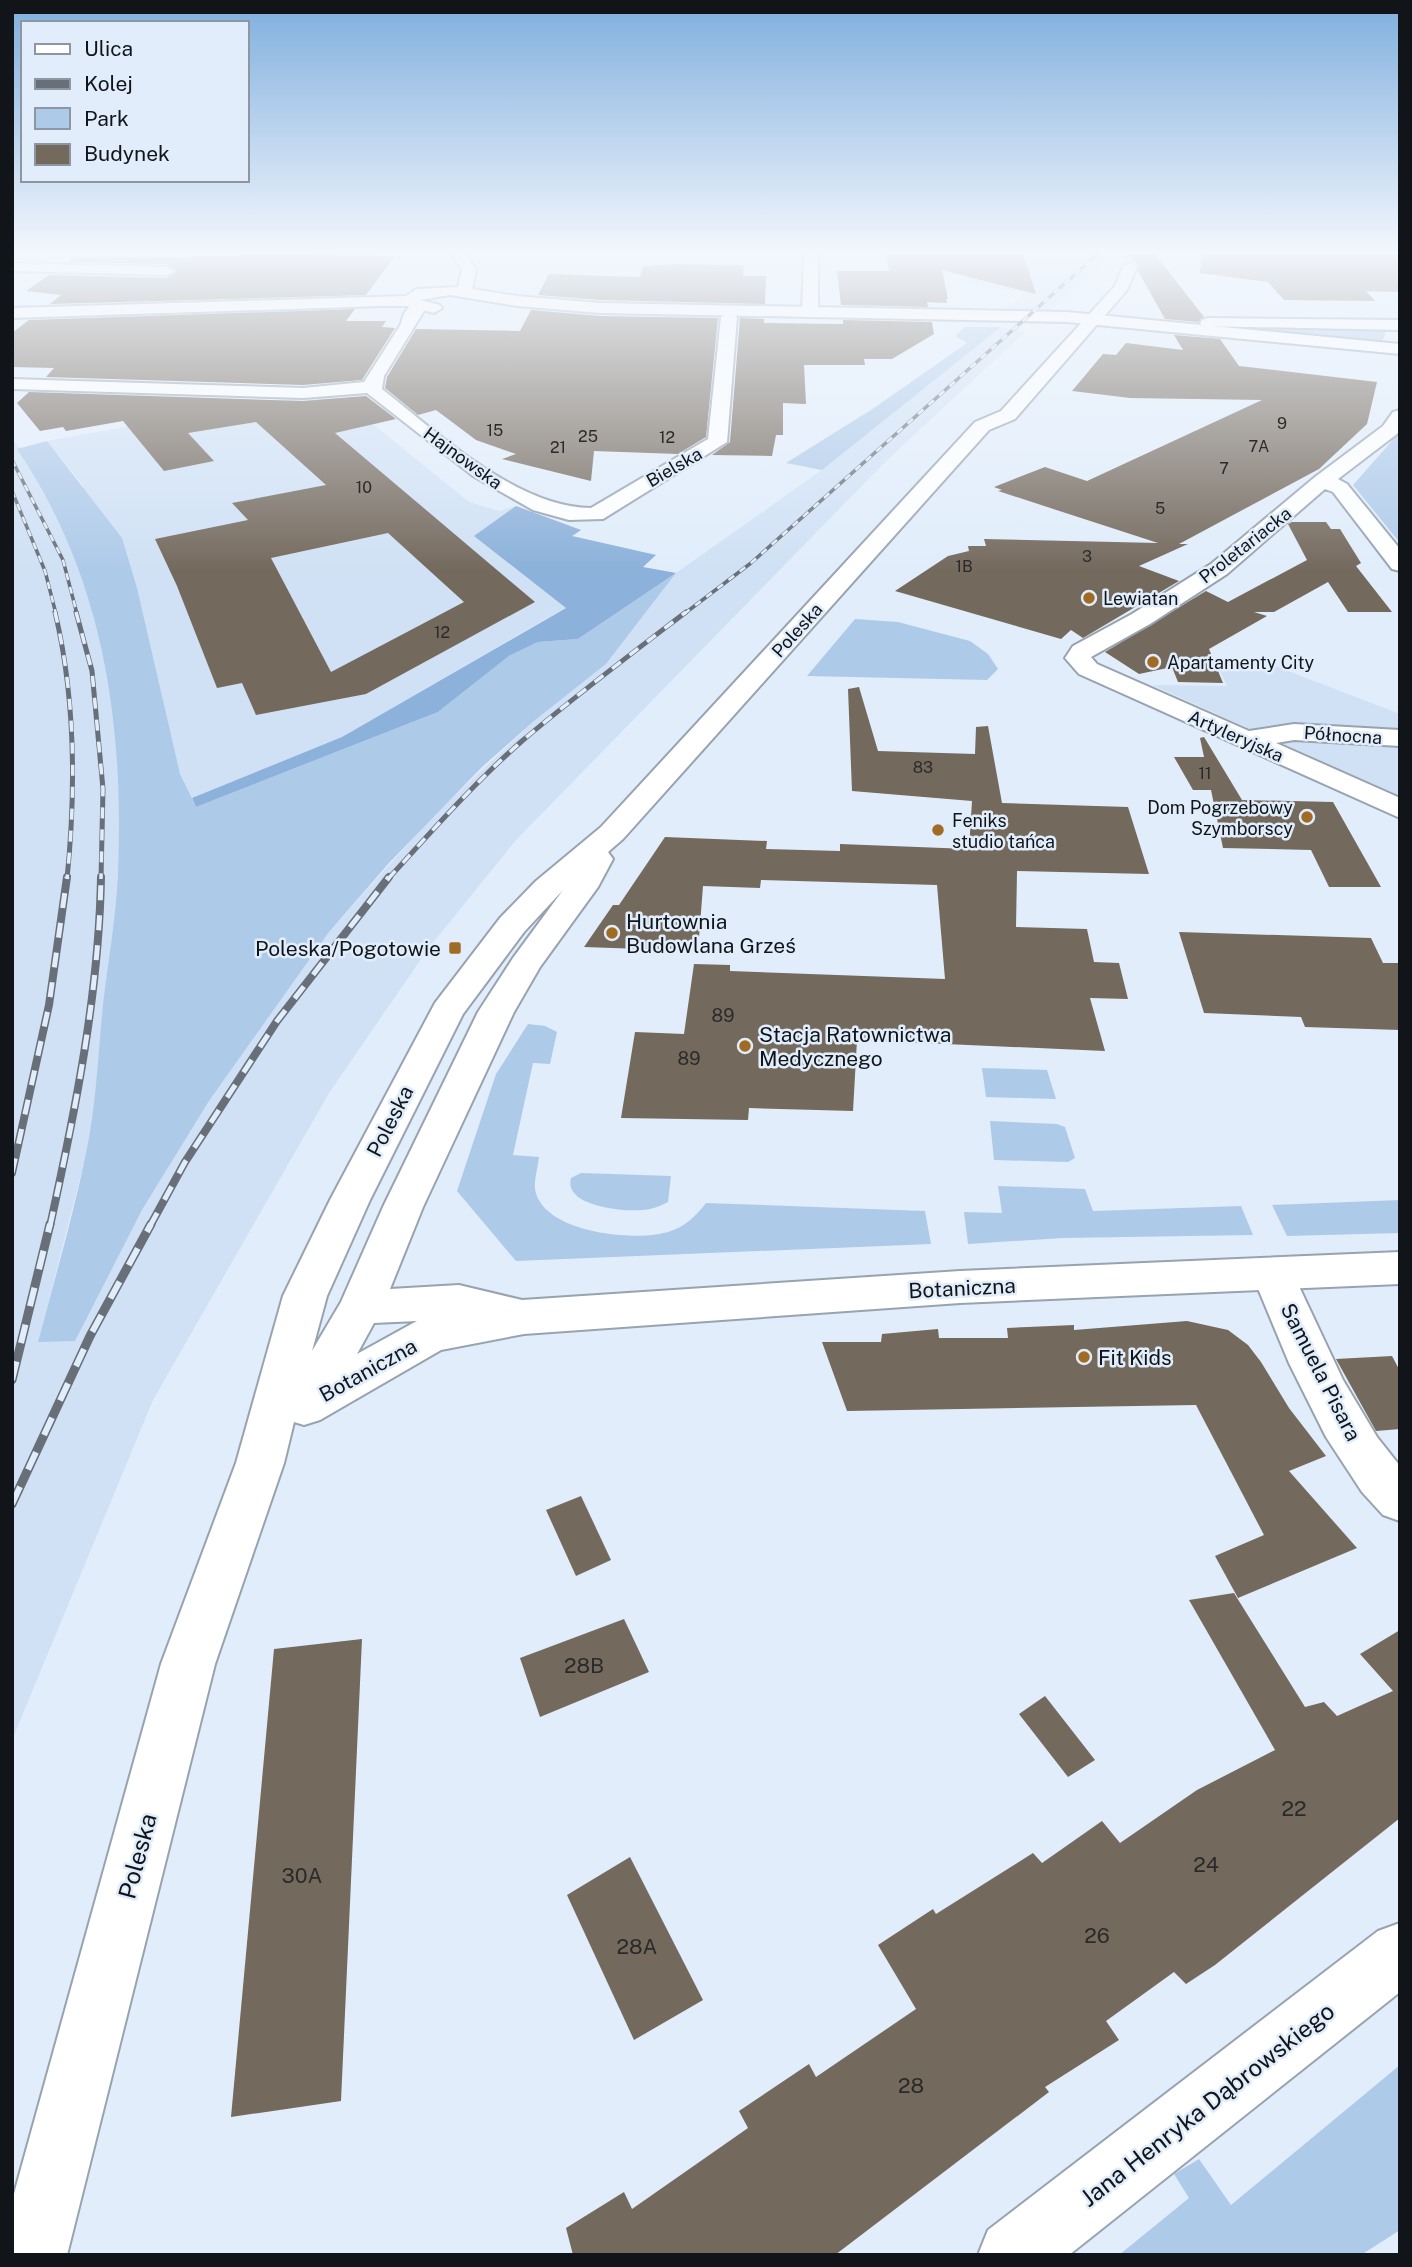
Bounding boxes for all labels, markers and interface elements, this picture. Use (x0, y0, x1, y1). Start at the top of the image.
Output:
legend (21, 21, 248, 182)
text: Ulica (84, 36, 133, 61)
text: Kolej (84, 71, 133, 96)
text: Park (84, 106, 129, 131)
text: Budynek (84, 141, 170, 166)
house number: 9 (1277, 414, 1287, 433)
house number: 15 (487, 421, 503, 440)
street label: Hajnowska (420, 423, 506, 493)
house number: 25 (578, 427, 598, 446)
house number: 12 (659, 428, 675, 447)
house number: 7A (1249, 437, 1269, 456)
house number: 21 (550, 438, 566, 457)
street label: Bielska (642, 443, 706, 491)
house number: 7 (1219, 459, 1229, 478)
house number: 10 (356, 478, 372, 497)
house number: 5 (1155, 499, 1165, 518)
street label: Proletariacka (1195, 503, 1295, 587)
house number: 3 (1082, 547, 1092, 566)
house number: 1B (955, 557, 973, 576)
place label: Lewiatan (1103, 588, 1178, 609)
marker: Lewiatan (1081, 590, 1097, 606)
street label: Poleska (767, 599, 827, 661)
house number: 12 (434, 623, 450, 642)
place label: Apartamenty City (1167, 652, 1315, 673)
marker: Apartamenty City (1145, 654, 1161, 670)
street label: Artyleryjska (1185, 706, 1287, 766)
street label: Północna (1303, 722, 1383, 748)
house number: 83 (913, 758, 933, 777)
house number: 11 (1198, 764, 1212, 783)
place label: Dom Pogrzebowy Szymborscy (1147, 797, 1293, 839)
marker: Dom Pogrzebowy Szymborscy (1299, 809, 1315, 825)
place label: Feniks studio tańca (952, 810, 1055, 852)
marker: Feniks studio tańca (930, 822, 946, 838)
place label: Hurtownia Budowlana Grześ (626, 909, 796, 958)
marker: Hurtownia Budowlana Grześ (604, 925, 620, 941)
place label: Poleska/Pogotowie (255, 936, 441, 961)
marker: Poleska/Pogotowie (447, 940, 463, 956)
house number: 89 (712, 1005, 734, 1026)
place label: Stacja Ratownictwa Medycznego (759, 1022, 951, 1071)
marker: Stacja Ratownictwa Medycznego (737, 1038, 753, 1054)
house number: 89 (678, 1048, 700, 1069)
street label: Poleska (362, 1081, 418, 1161)
street label: Botaniczna (908, 1273, 1016, 1303)
street label: Samuela Pisara (1276, 1299, 1366, 1445)
street label: Botaniczna (315, 1333, 421, 1407)
place label: Fit Kids (1098, 1345, 1172, 1370)
marker: Fit Kids (1076, 1349, 1092, 1365)
house number: 28B (564, 1653, 604, 1678)
house number: 22 (1281, 1796, 1307, 1821)
street label: Poleska (112, 1810, 162, 1902)
house number: 24 (1193, 1852, 1219, 1877)
house number: 30A (282, 1863, 323, 1888)
house number: 26 (1084, 1923, 1110, 1948)
house number: 28A (616, 1934, 658, 1959)
street label: Jana Henryka Dąbrowskiego (1074, 1996, 1340, 2212)
house number: 28 (898, 2073, 924, 2098)

